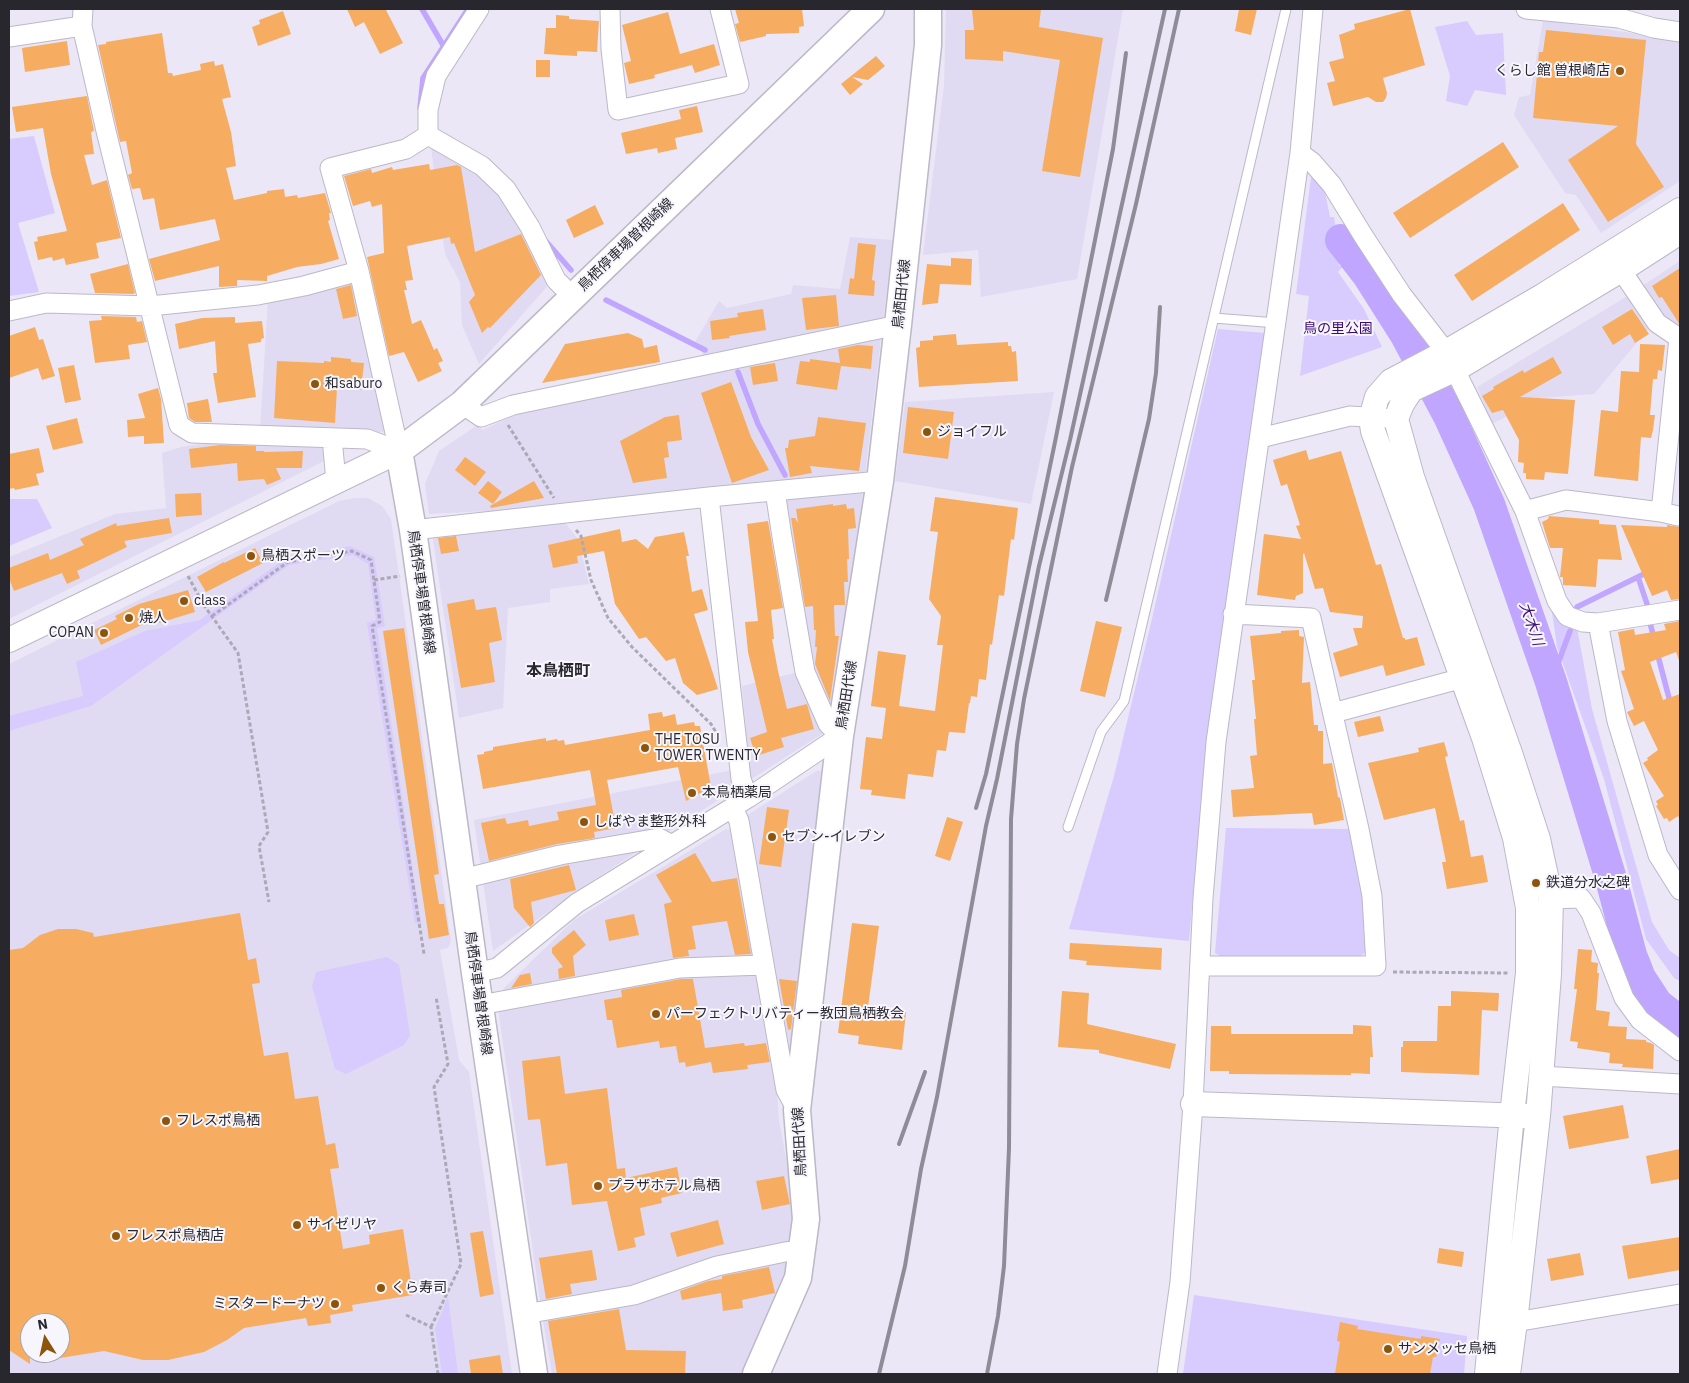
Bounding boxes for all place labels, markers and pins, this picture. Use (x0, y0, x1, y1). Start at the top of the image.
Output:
place label: くらし館 曽根崎店 (1495, 63, 1610, 79)
marker: くらし館 曽根崎店 (1614, 65, 1626, 77)
place label: 和saburo (325, 376, 382, 392)
marker: 和saburo (309, 378, 321, 390)
place label: ジョイフル (937, 424, 1007, 440)
marker: ジョイフル (921, 426, 933, 438)
place label: 鳥栖スポーツ (261, 548, 345, 564)
marker: 鳥栖スポーツ (245, 550, 257, 562)
place label: class (194, 593, 226, 609)
marker: class (178, 595, 190, 607)
place label: 焼人 (139, 610, 167, 626)
marker: 焼人 (123, 612, 135, 624)
place label: COPAN (49, 625, 94, 641)
marker: COPAN (98, 627, 110, 639)
place label: THE TOSU TOWER TWENTY (655, 732, 761, 764)
marker: THE TOSU TOWER TWENTY (639, 742, 651, 754)
place label: 本鳥栖薬局 (702, 785, 772, 801)
marker: 本鳥栖薬局 (686, 787, 698, 799)
place label: しばやま整形外科 (594, 814, 706, 830)
marker: しばやま整形外科 (578, 816, 590, 828)
place label: セブン-イレブン (782, 829, 886, 845)
marker: セブン-イレブン (766, 831, 778, 843)
place label: 鉄道分水之碑 (1546, 875, 1630, 891)
marker: 鉄道分水之碑 (1530, 877, 1542, 889)
place label: パーフェクトリバティー教団鳥栖教会 (666, 1006, 904, 1022)
marker: パーフェクトリバティー教団鳥栖教会 (650, 1008, 662, 1020)
place label: フレスポ鳥栖 (176, 1113, 260, 1129)
marker: フレスポ鳥栖 (160, 1115, 172, 1127)
place label: プラザホテル鳥栖 (608, 1178, 720, 1194)
marker: プラザホテル鳥栖 (592, 1180, 604, 1192)
place label: サイゼリヤ (307, 1217, 377, 1233)
marker: サイゼリヤ (291, 1219, 303, 1231)
place label: フレスポ鳥栖店 (126, 1228, 224, 1244)
marker: フレスポ鳥栖店 (110, 1230, 122, 1242)
place label: くら寿司 (391, 1280, 447, 1296)
marker: くら寿司 (375, 1282, 387, 1294)
place label: ミスタードーナツ (213, 1296, 325, 1312)
marker: ミスタードーナツ (329, 1298, 341, 1310)
place label: サンメッセ鳥栖 (1398, 1341, 1496, 1357)
marker: サンメッセ鳥栖 (1382, 1343, 1394, 1355)

